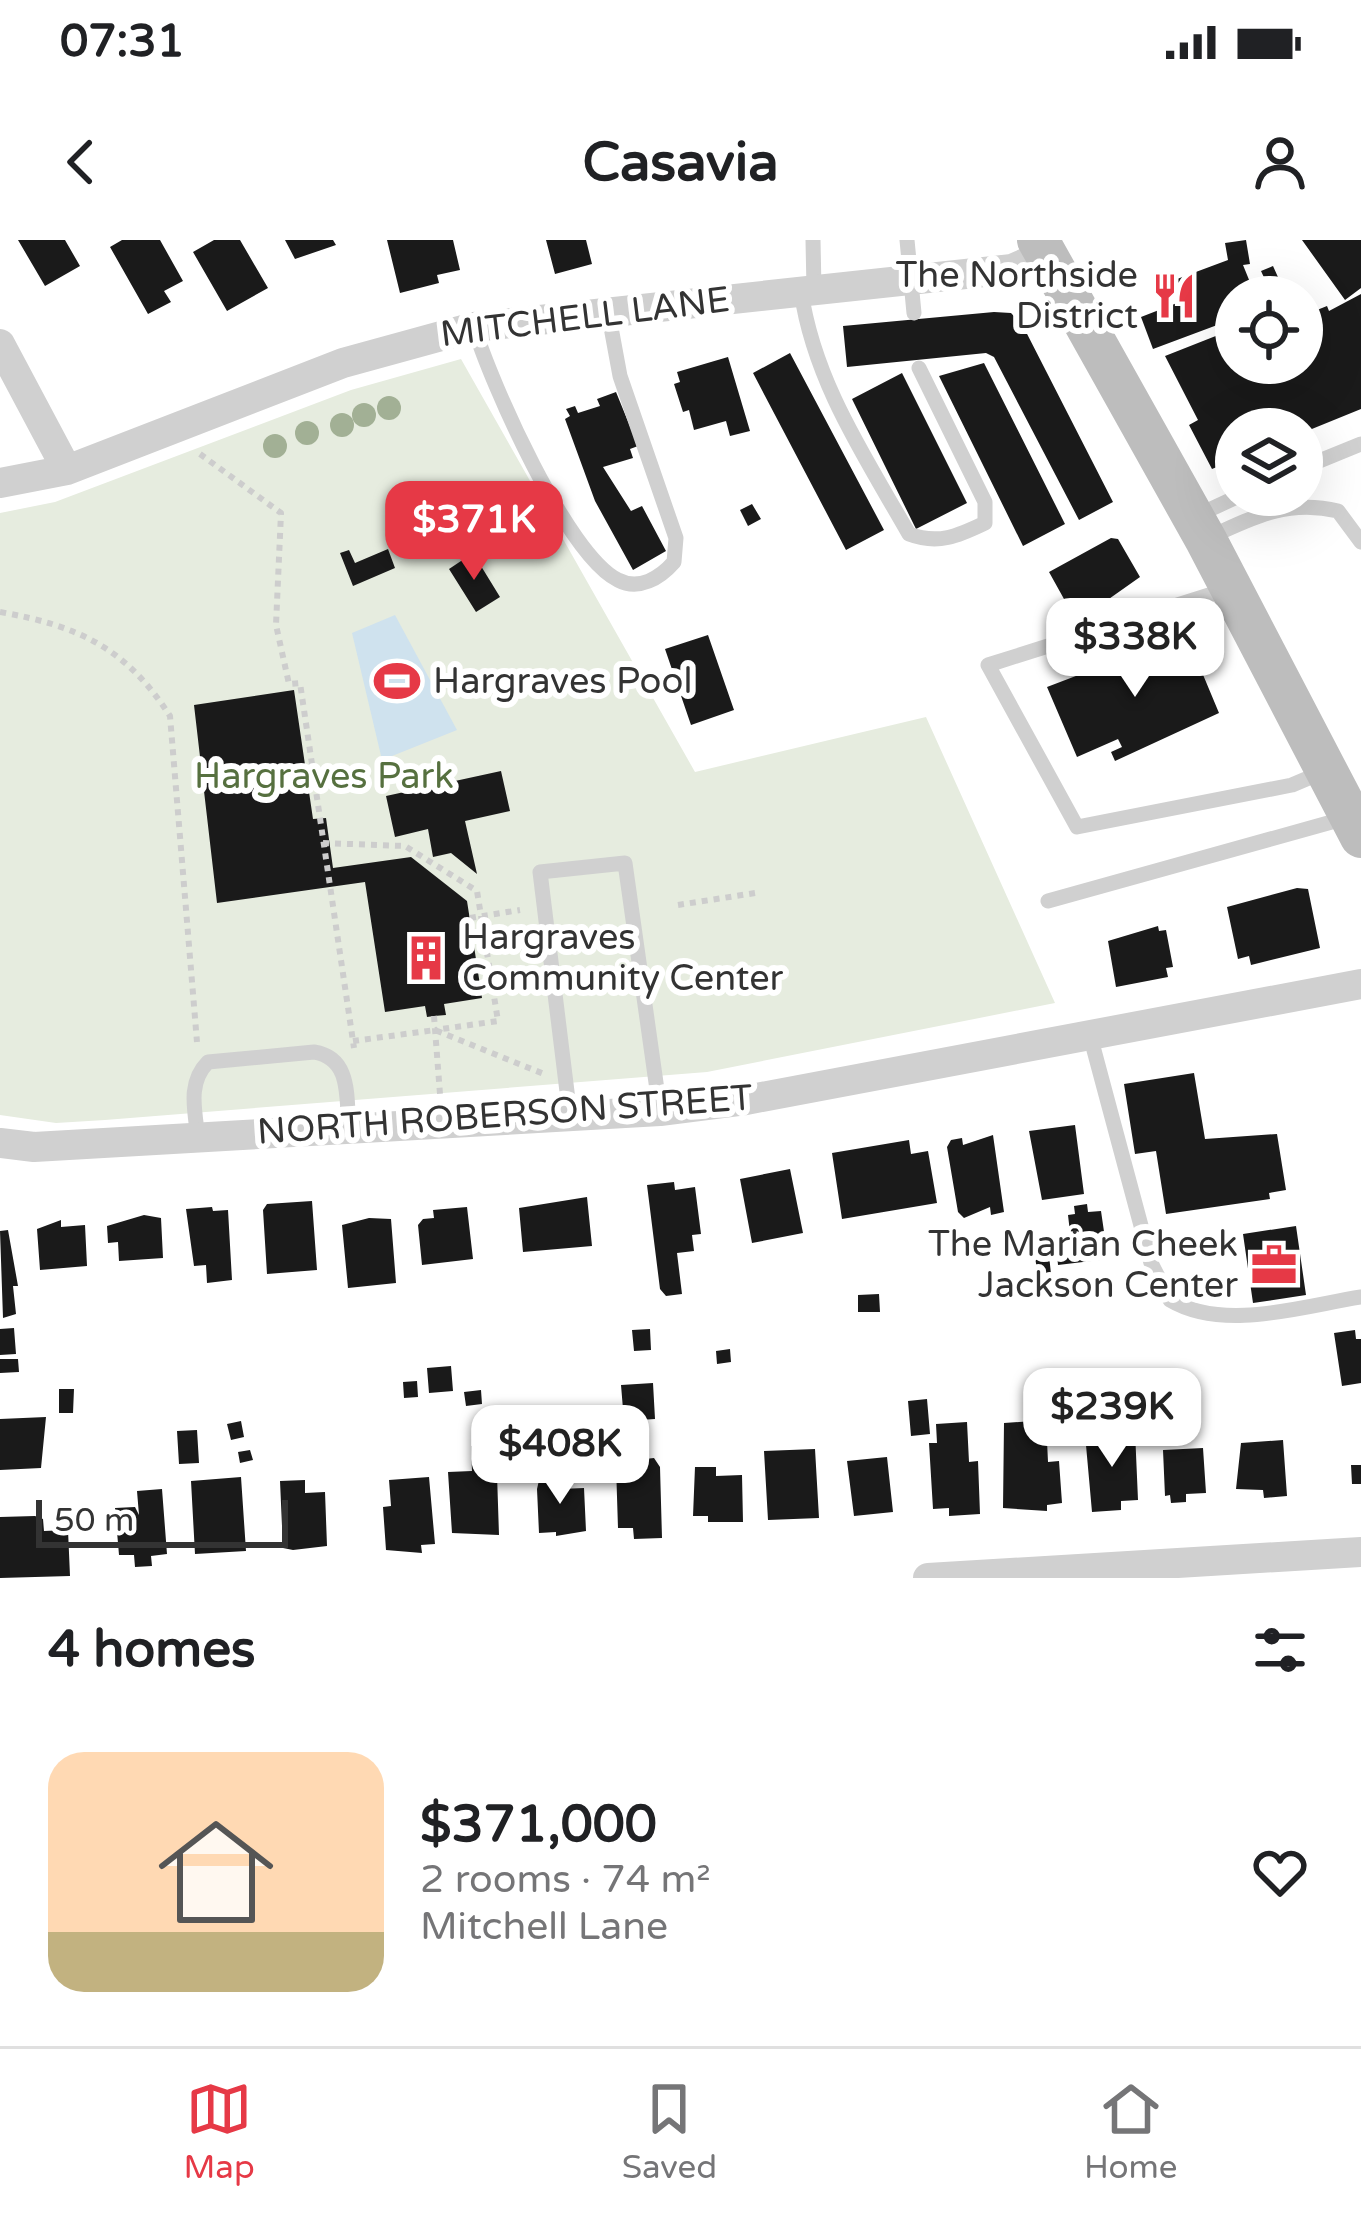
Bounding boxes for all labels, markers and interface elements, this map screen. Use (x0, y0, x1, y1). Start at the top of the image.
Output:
text: 07:31 (60, 15, 185, 69)
icon: back (48, 129, 114, 195)
icon: person (1247, 129, 1313, 195)
text: Casavia (582, 130, 779, 195)
place label: The Northside District (896, 254, 1138, 338)
restaurant icon: The Northside District (1149, 271, 1199, 321)
map controls (1215, 276, 1323, 516)
button: locate (1215, 276, 1323, 384)
street label: MITCHELL LANE (438, 278, 732, 356)
button: layers (1215, 408, 1323, 516)
pin: $371K (390, 481, 558, 583)
text: $371K (412, 496, 536, 543)
pin: $338K (1051, 598, 1219, 700)
text: $338K (1073, 613, 1197, 660)
sports icon: Hargraves Pool (372, 656, 422, 706)
place label: Hargraves Pool (433, 660, 692, 703)
park label: Hargraves Park (194, 755, 454, 798)
place label: Hargraves Community Center (462, 916, 784, 1000)
building icon: Hargraves Community Center (401, 933, 451, 983)
street label: NORTH ROBERSON STREET (256, 1076, 754, 1154)
place label: The Marian Cheek Jackson Center (928, 1223, 1238, 1307)
office icon: The Marian Cheek Jackson Center (1249, 1240, 1299, 1290)
pin: $239K (1028, 1368, 1196, 1470)
text: $239K (1050, 1383, 1174, 1430)
pin: $408K (476, 1405, 644, 1507)
text: $408K (498, 1420, 622, 1467)
scale bar (36, 1494, 288, 1547)
text: 50 m (54, 1501, 134, 1540)
icon: filters (1247, 1617, 1313, 1683)
text: 4 homes (48, 1619, 256, 1681)
text: $371,000 (420, 1794, 657, 1856)
icon: home (144, 1800, 288, 1944)
icon: heart (1247, 1839, 1313, 1905)
text: 2 rooms · 74 m² (420, 1856, 711, 1903)
text: Mitchell Lane (420, 1903, 668, 1950)
tab: Map (183, 2076, 255, 2187)
tab: Saved (622, 2076, 717, 2187)
tab: Home (1084, 2076, 1178, 2187)

